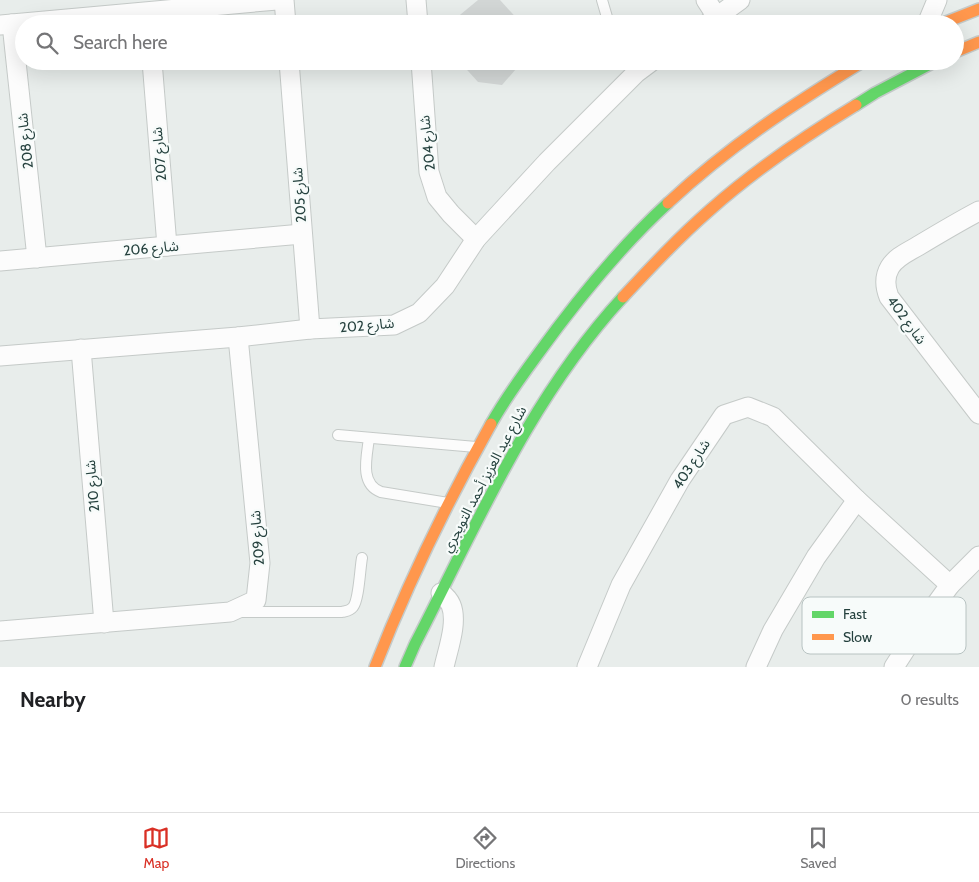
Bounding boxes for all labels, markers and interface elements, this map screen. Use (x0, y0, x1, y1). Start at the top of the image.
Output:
search box (15, 15, 964, 70)
icon: search (33, 29, 61, 57)
text: Search here (73, 31, 167, 54)
street label: شارع 208 (13, 112, 39, 170)
street label: شارع 204 (415, 114, 441, 172)
street label: شارع 207 (148, 126, 172, 182)
street label: شارع 205 (288, 167, 312, 223)
street label: شارع 206 (123, 237, 180, 261)
street label: شارع 402 (882, 292, 931, 349)
street label: شارع 202 (339, 314, 395, 338)
street label: شارع عبد العزيز أحمد التويجري (438, 403, 532, 556)
street label: شارع 403 (668, 436, 715, 493)
street label: شارع 210 (81, 459, 105, 513)
street label: شارع 209 (246, 510, 270, 566)
legend (802, 597, 966, 654)
text: Fast (843, 605, 867, 623)
text: Slow (843, 628, 872, 646)
text: Nearby (20, 687, 86, 712)
text: 0 results (900, 690, 959, 709)
tab: Map (142, 824, 170, 872)
tab: Directions (455, 824, 515, 872)
tab: Saved (800, 824, 837, 872)

